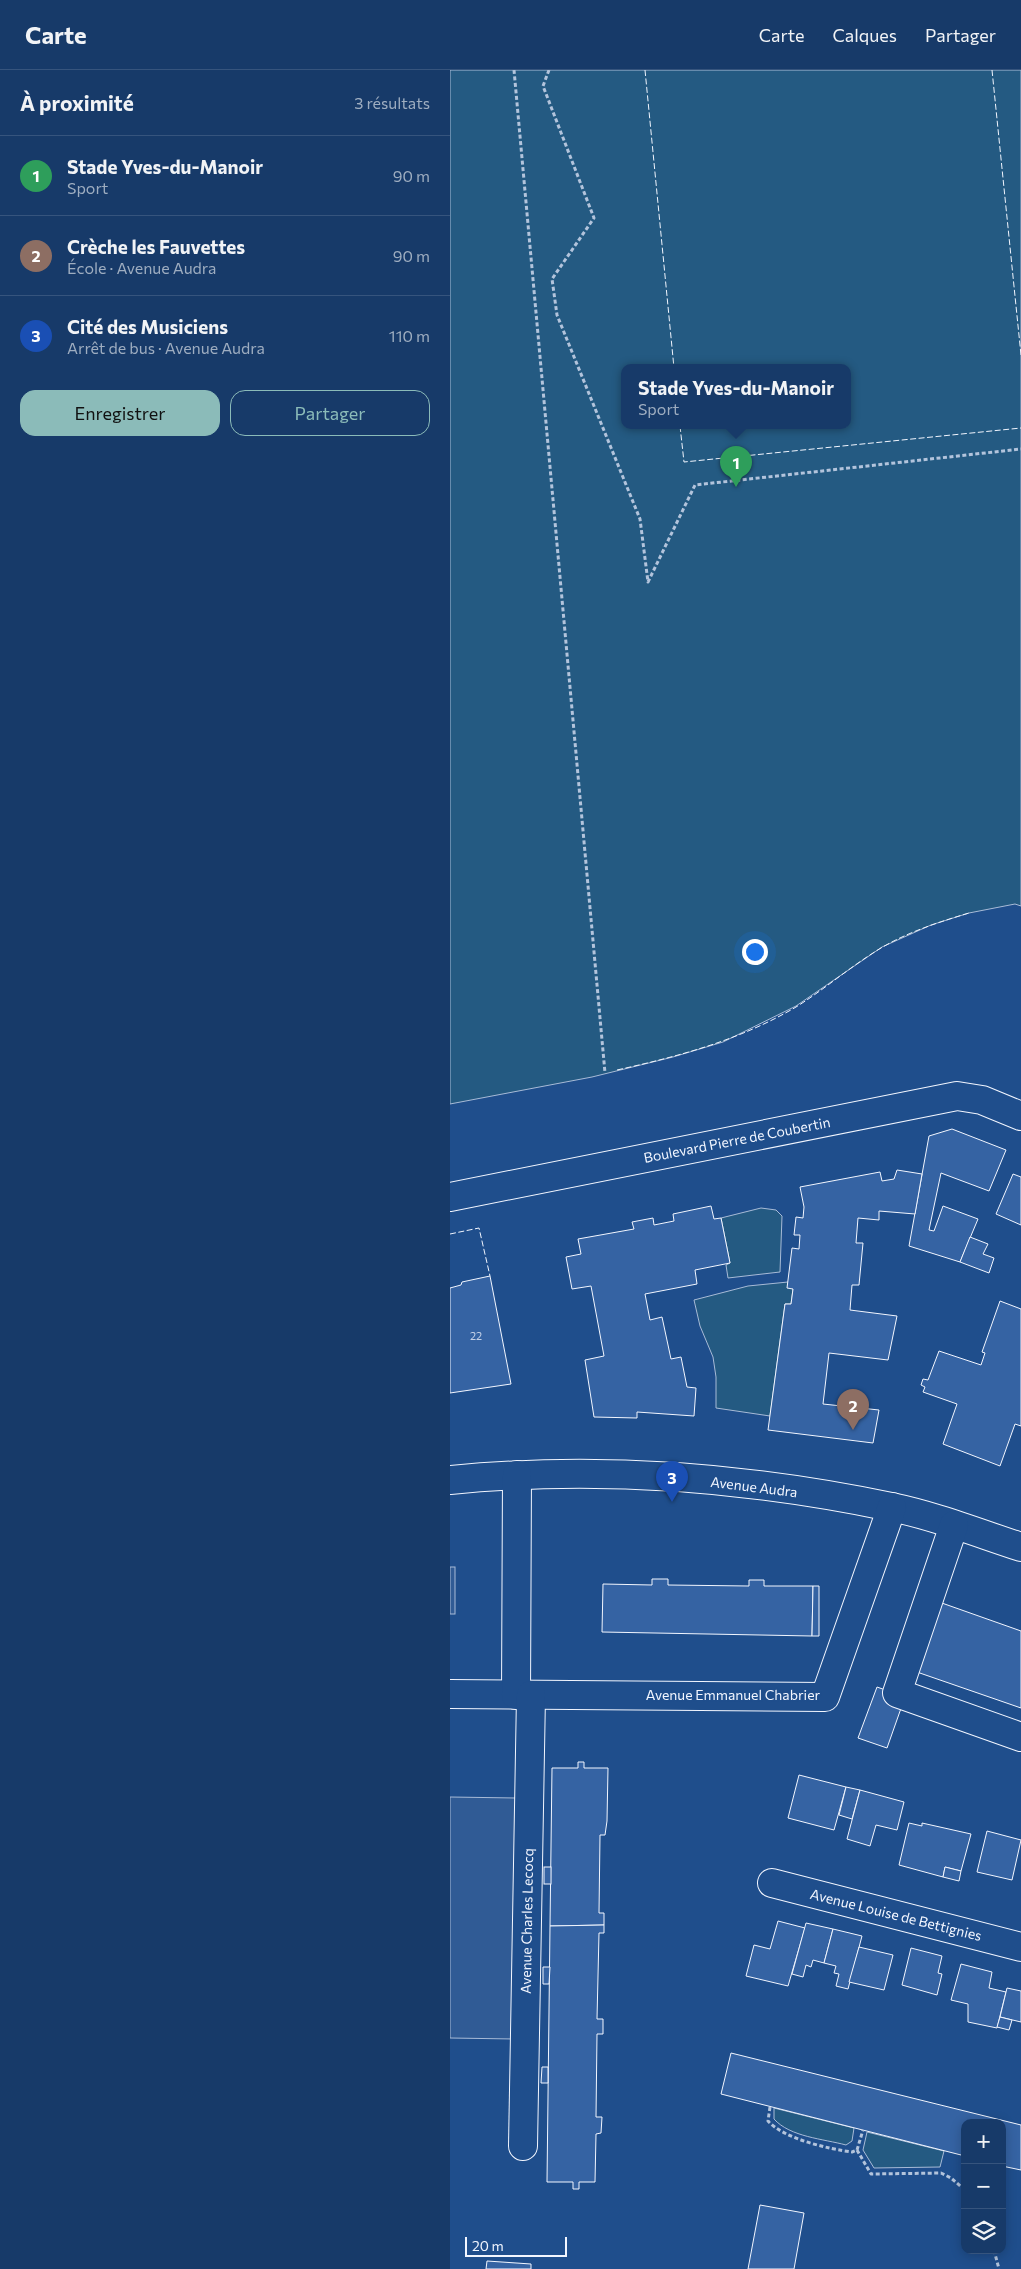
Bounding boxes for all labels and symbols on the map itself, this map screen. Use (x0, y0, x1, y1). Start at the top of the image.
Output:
pin: 1 (720, 446, 752, 487)
your location (742, 939, 768, 965)
street label: Boulevard Pierre de Coubertin (642, 1113, 832, 1166)
house number: 22 (470, 1329, 482, 1342)
pin: 2 (837, 1389, 869, 1430)
pin: 3 (656, 1461, 688, 1502)
street label: Avenue Audra (710, 1473, 799, 1500)
street label: Avenue Emmanuel Chabrier (646, 1686, 821, 1703)
street label: Avenue Charles Lecocq (517, 1848, 536, 1994)
street label: Avenue Louise de Bettignies (809, 1885, 984, 1944)
scale bar (465, 2234, 568, 2257)

